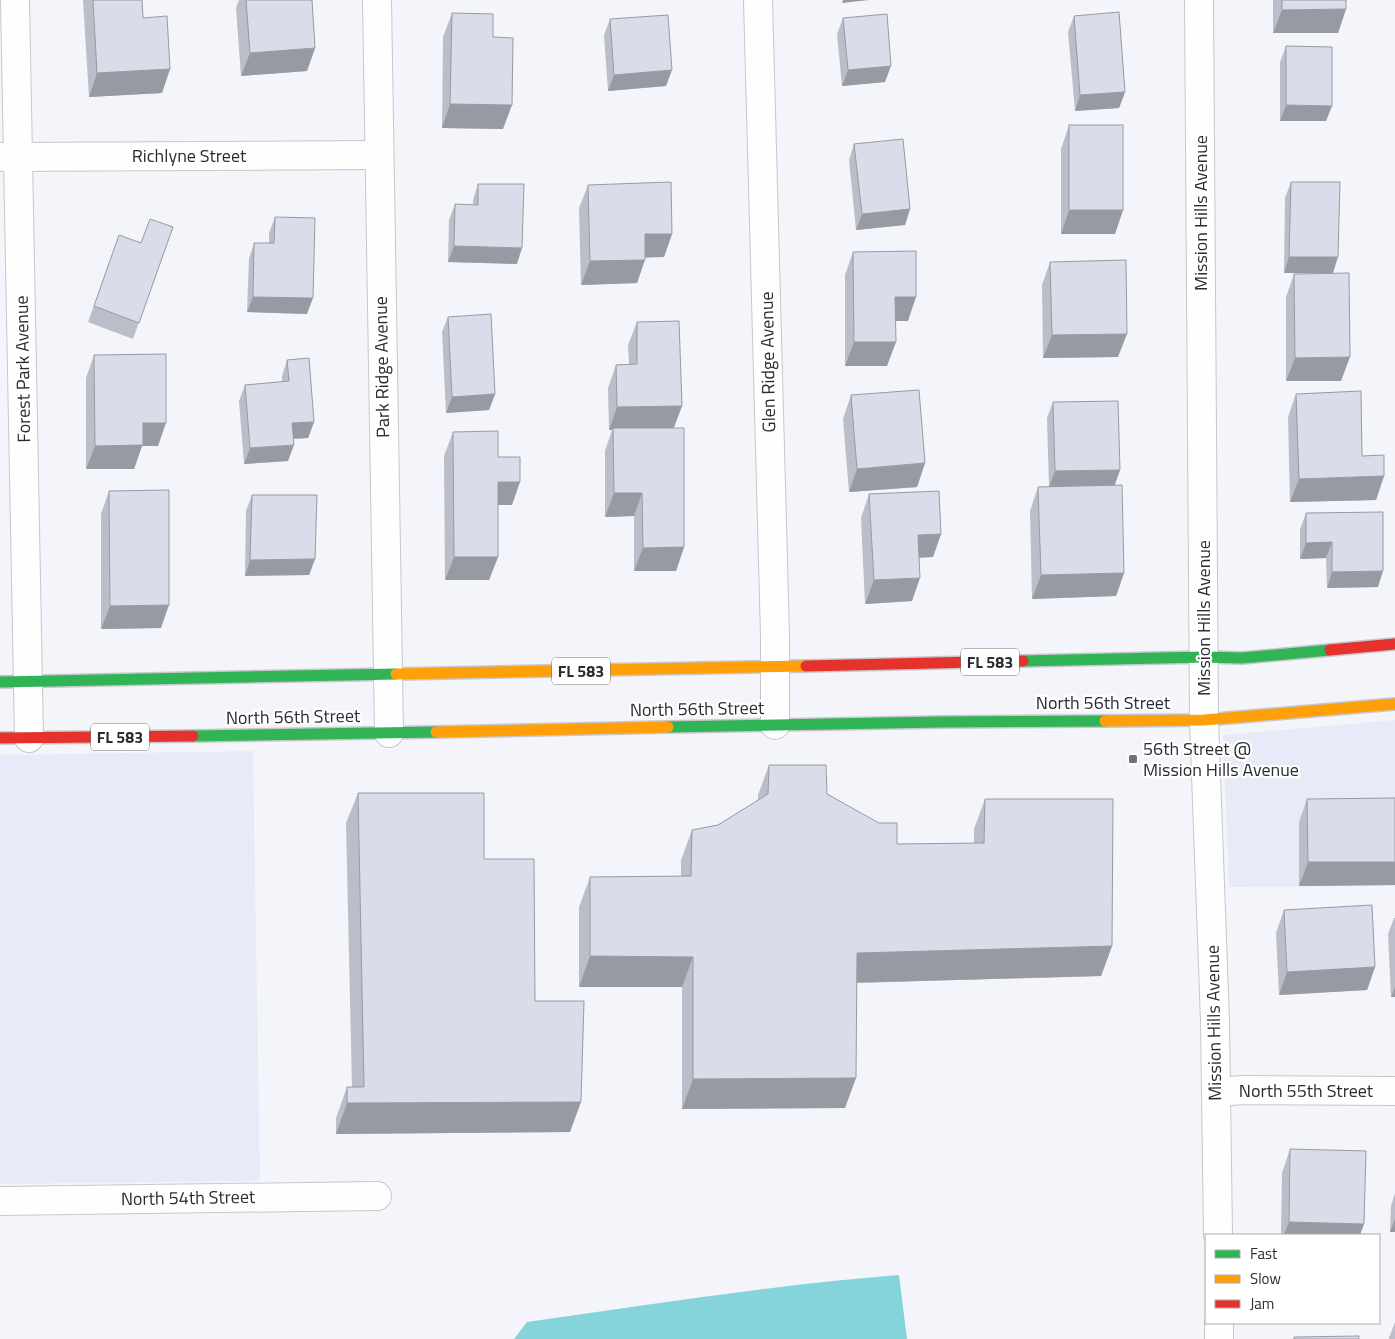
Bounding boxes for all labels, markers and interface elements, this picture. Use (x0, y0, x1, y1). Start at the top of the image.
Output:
street label: Mission Hills Avenue (1187, 135, 1214, 291)
street label: Richlyne Street (132, 142, 247, 169)
street label: Glen Ridge Avenue (753, 291, 782, 433)
street label: Forest Park Avenue (8, 295, 37, 443)
street label: Park Ridge Avenue (367, 296, 396, 438)
street label: Mission Hills Avenue (1190, 540, 1217, 696)
road number: FL 583 (961, 649, 1019, 676)
road number: FL 583 (552, 658, 610, 684)
street label: North 56th Street (1036, 689, 1171, 716)
street label: North 56th Street (630, 694, 765, 723)
street label: North 56th Street (226, 702, 361, 731)
road number: FL 583 (91, 724, 149, 750)
place label: 56th Street @ Mission Hills Avenue (1143, 735, 1299, 783)
marker: 56th Street @ Mission Hills Avenue (1127, 753, 1139, 765)
street label: Mission Hills Avenue (1199, 945, 1228, 1101)
street label: North 55th Street (1239, 1077, 1374, 1104)
street label: North 54th Street (121, 1183, 256, 1212)
legend (1205, 1234, 1380, 1324)
text: Fast (1250, 1242, 1278, 1265)
text: Slow (1250, 1267, 1281, 1290)
text: Jam (1250, 1292, 1274, 1315)

